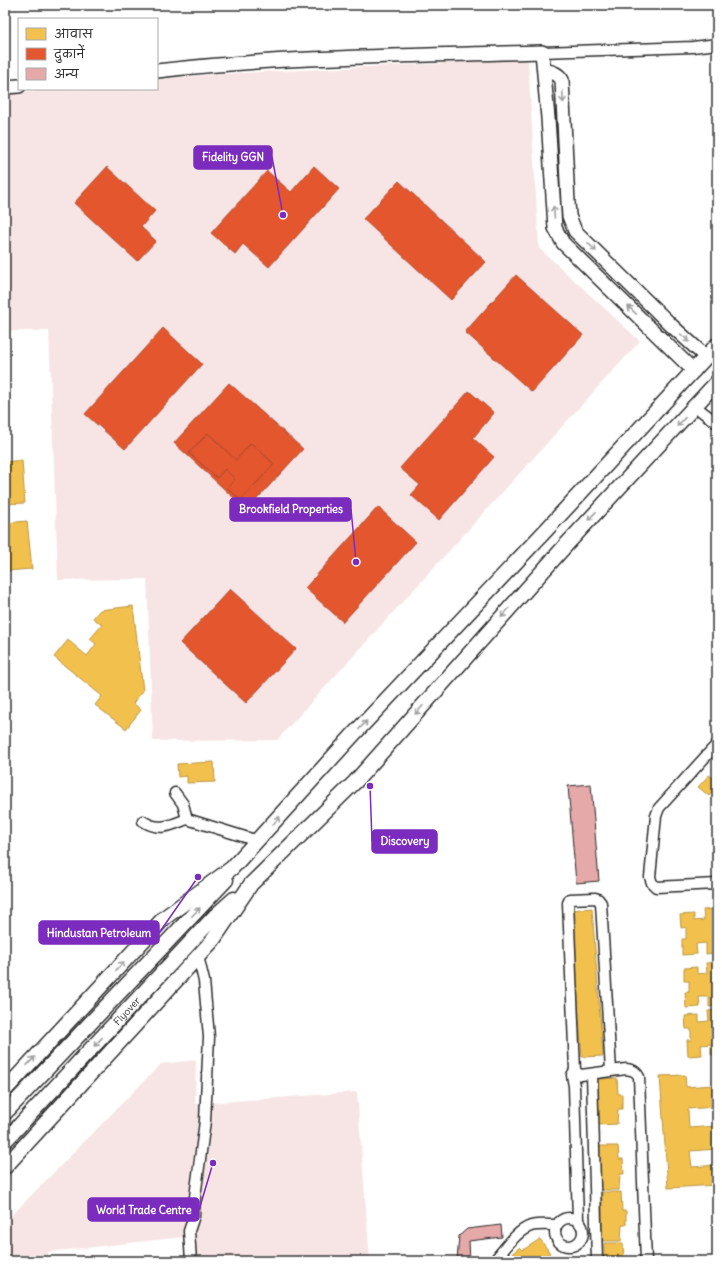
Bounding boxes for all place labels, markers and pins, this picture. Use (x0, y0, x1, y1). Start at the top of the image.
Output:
callout: Fidelity GGN (194, 146, 272, 169)
callout: Brookfield Properties (230, 498, 351, 521)
callout: Discovery (372, 830, 437, 853)
callout: Hindustan Petroleum (39, 921, 159, 944)
callout: World Trade Centre (88, 1198, 199, 1221)

